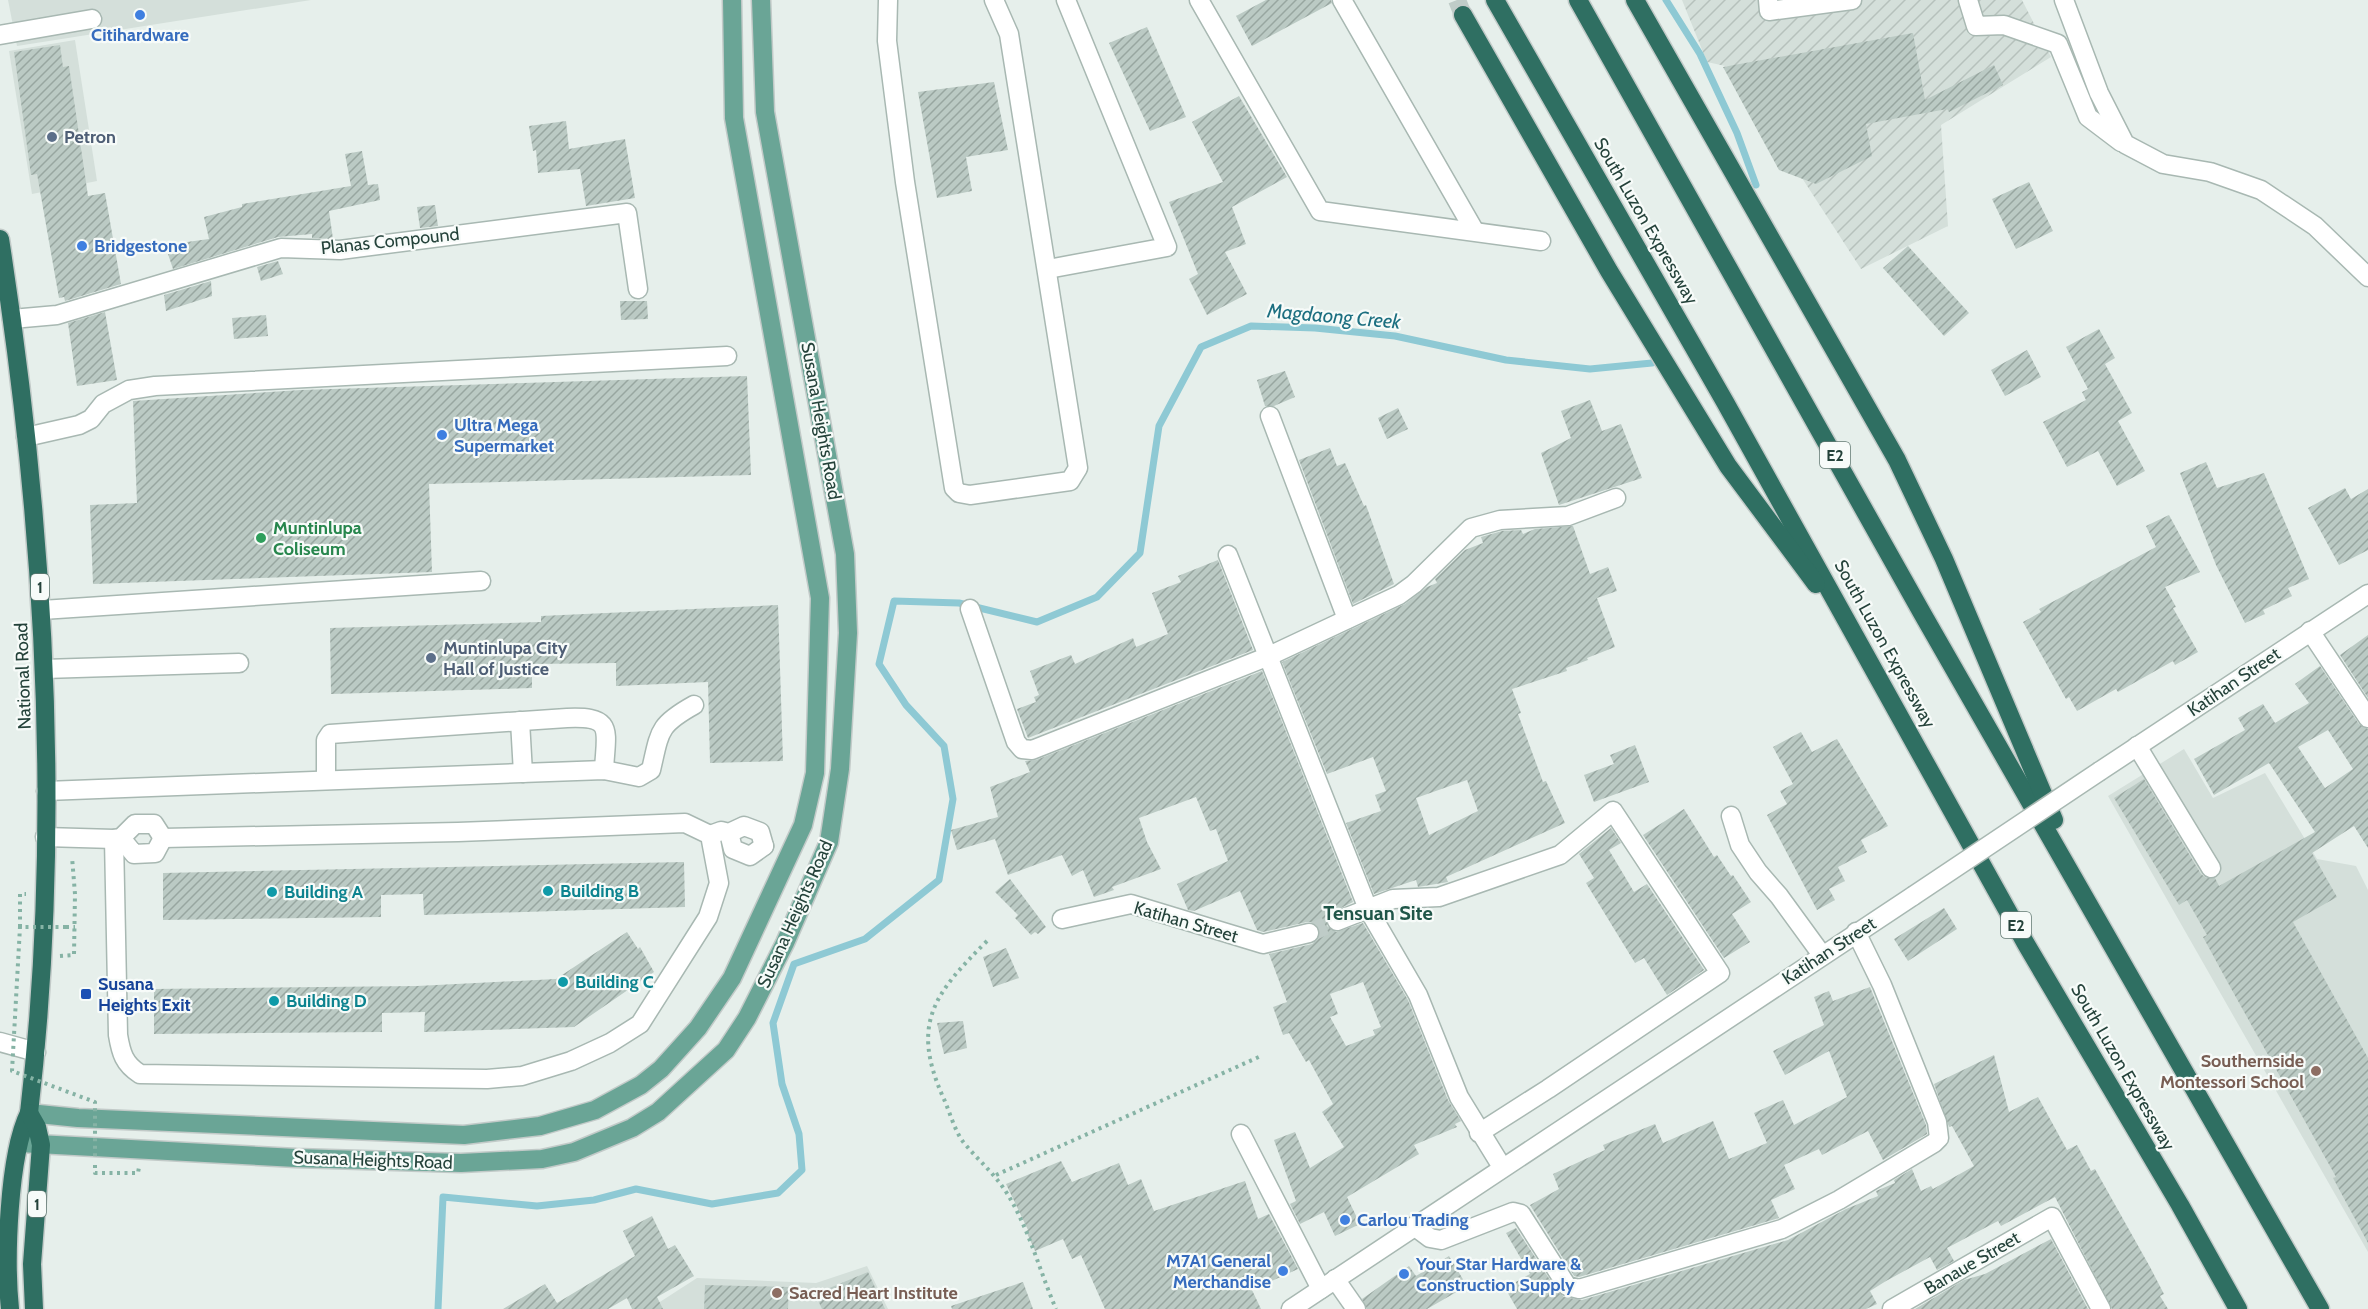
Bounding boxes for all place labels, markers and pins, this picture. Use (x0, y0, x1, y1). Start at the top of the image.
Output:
marker: Citihardware (133, 8, 147, 22)
place label: Citihardware (91, 24, 189, 46)
place label: Petron (64, 126, 116, 148)
marker: Petron (45, 130, 59, 144)
place label: Bridgestone (94, 235, 187, 257)
marker: Bridgestone (75, 239, 89, 253)
place label: Ultra Mega Supermarket (454, 414, 554, 457)
marker: Ultra Mega Supermarket (435, 428, 449, 442)
place label: Muntinlupa Coliseum (273, 517, 362, 560)
marker: Muntinlupa Coliseum (254, 531, 268, 545)
place label: Muntinlupa City Hall of Justice (443, 637, 568, 680)
marker: Muntinlupa City Hall of Justice (424, 651, 438, 665)
place label: Building B (560, 880, 639, 902)
place label: Building A (284, 881, 364, 903)
marker: Building B (541, 884, 555, 898)
marker: Building A (265, 885, 279, 899)
place label: Building C (575, 971, 654, 993)
place label: Susana Heights Exit (98, 973, 191, 1016)
marker: Building C (556, 975, 570, 989)
marker: Susana Heights Exit (79, 987, 93, 1001)
place label: Building D (286, 990, 367, 1012)
marker: Building D (267, 994, 281, 1008)
place label: Southernside Montessori School (2160, 1050, 2304, 1093)
marker: Southernside Montessori School (2309, 1064, 2323, 1078)
place label: Carlou Trading (1357, 1209, 1469, 1231)
marker: Carlou Trading (1338, 1213, 1352, 1227)
place label: M7A1 General Merchandise (1166, 1250, 1271, 1293)
place label: Your Star Hardware & Construction Supply (1415, 1253, 1582, 1296)
marker: M7A1 General Merchandise (1276, 1264, 1290, 1278)
marker: Your Star Hardware & Construction Supply (1397, 1267, 1411, 1281)
place label: Sacred Heart Institute (789, 1282, 958, 1304)
marker: Sacred Heart Institute (770, 1286, 784, 1300)

